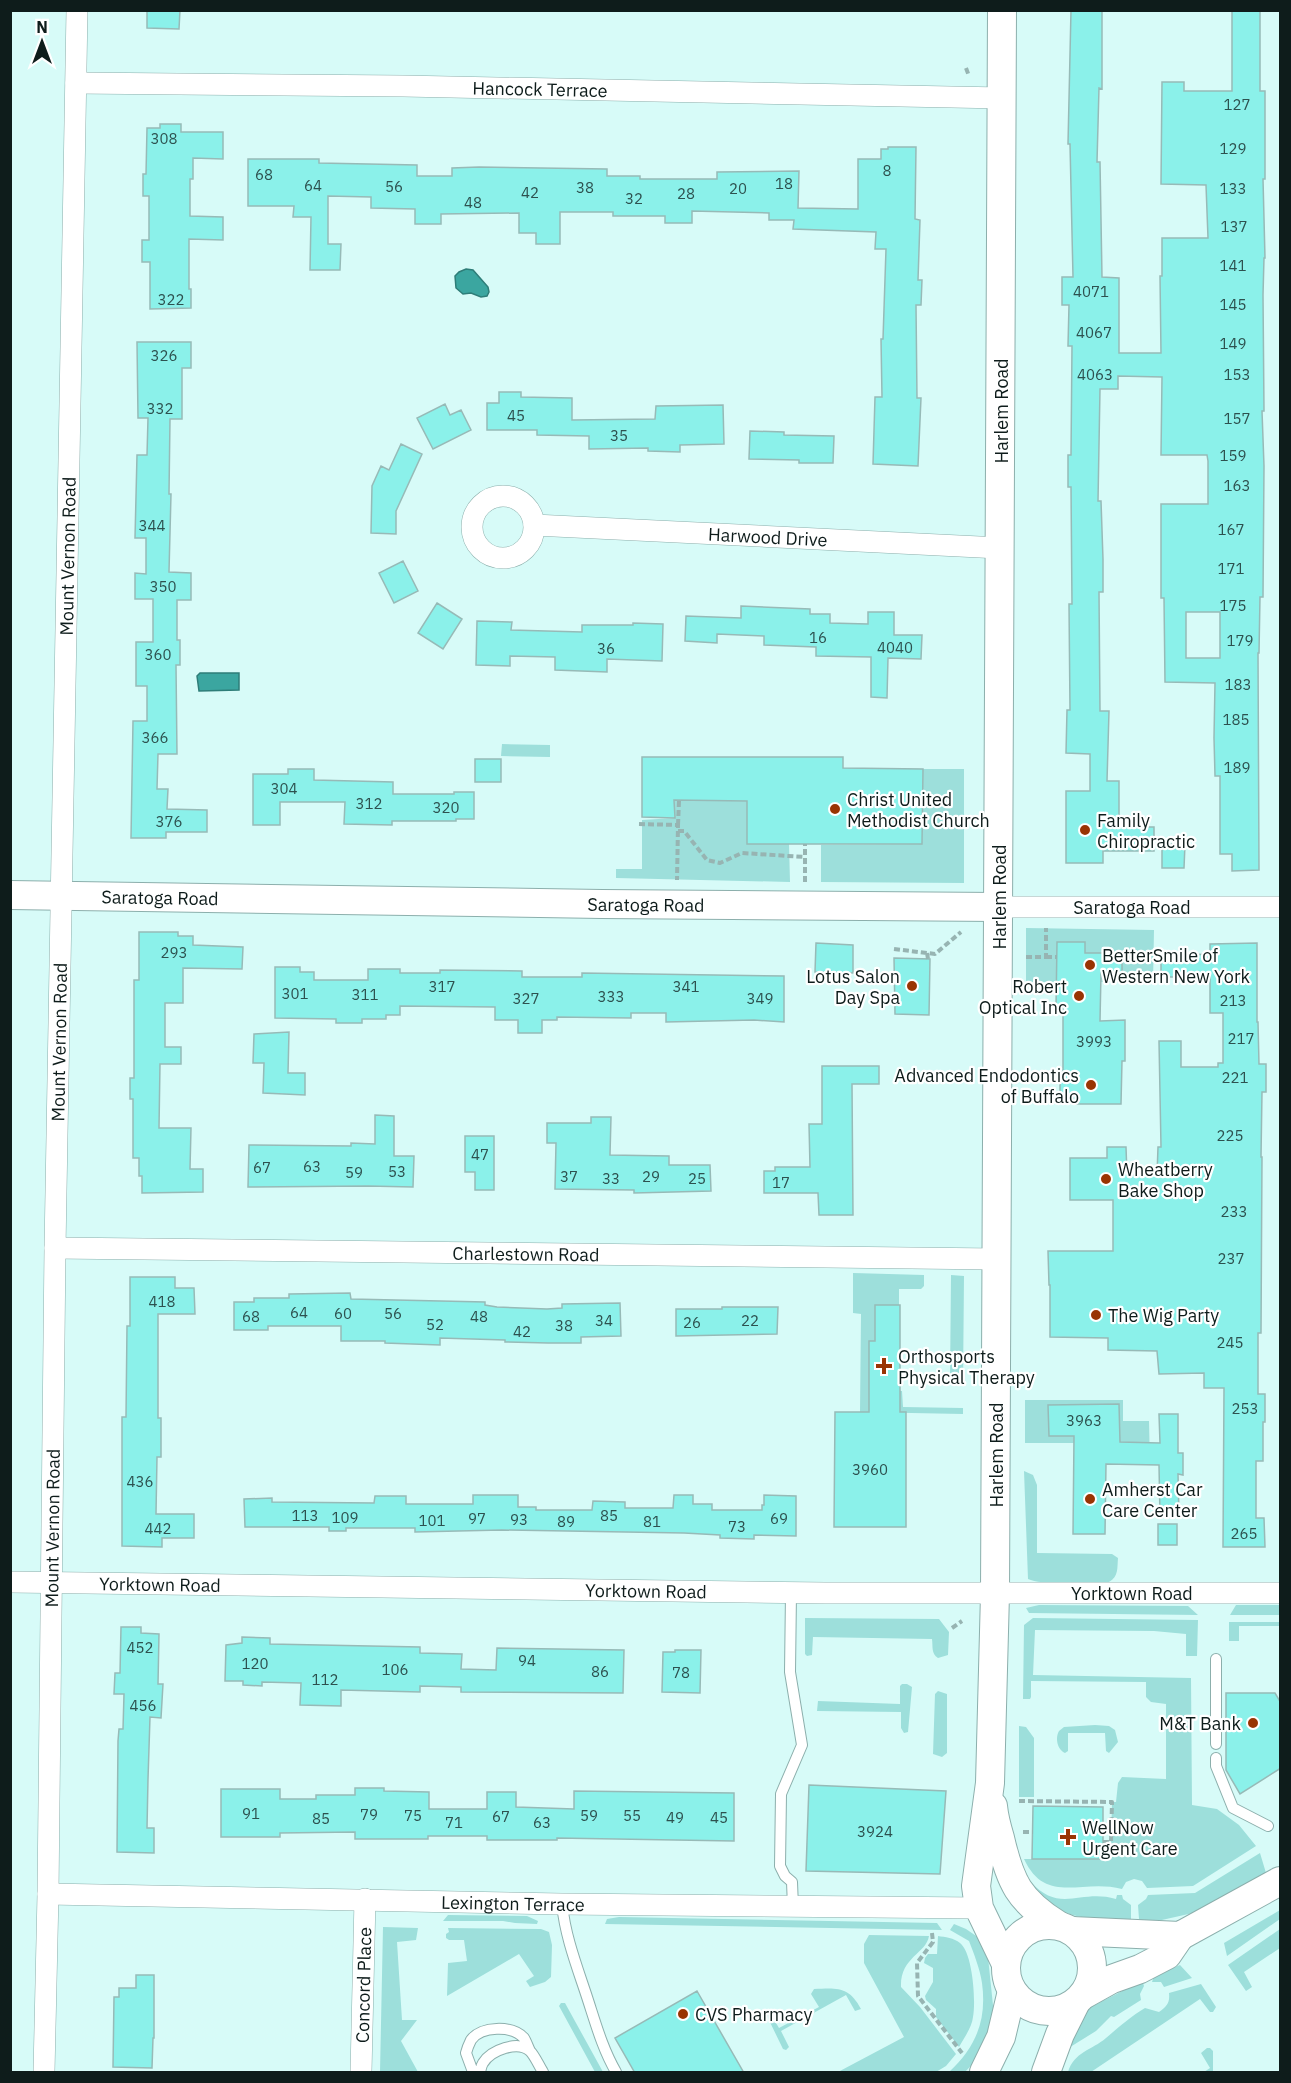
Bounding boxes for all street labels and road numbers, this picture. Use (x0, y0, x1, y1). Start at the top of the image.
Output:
street label: Hancock Terrace (472, 76, 608, 102)
street label: Harlem Road (990, 358, 1013, 464)
street label: Mount Vernon Road (54, 477, 80, 636)
street label: Harwood Drive (707, 522, 828, 551)
street label: Harlem Road (988, 844, 1011, 950)
street label: Saratoga Road (101, 885, 219, 910)
street label: Saratoga Road (587, 892, 705, 916)
street label: Saratoga Road (1073, 896, 1191, 919)
street label: Mount Vernon Road (46, 962, 72, 1122)
street label: Charlestown Road (452, 1241, 600, 1266)
street label: Harlem Road (985, 1402, 1008, 1508)
street label: Mount Vernon Road (40, 1448, 64, 1608)
street label: Yorktown Road (99, 1572, 221, 1596)
street label: Yorktown Road (585, 1578, 707, 1603)
street label: Yorktown Road (1071, 1582, 1193, 1605)
street label: Lexington Terrace (441, 1890, 585, 1916)
street label: Concord Place (350, 1927, 376, 2043)

